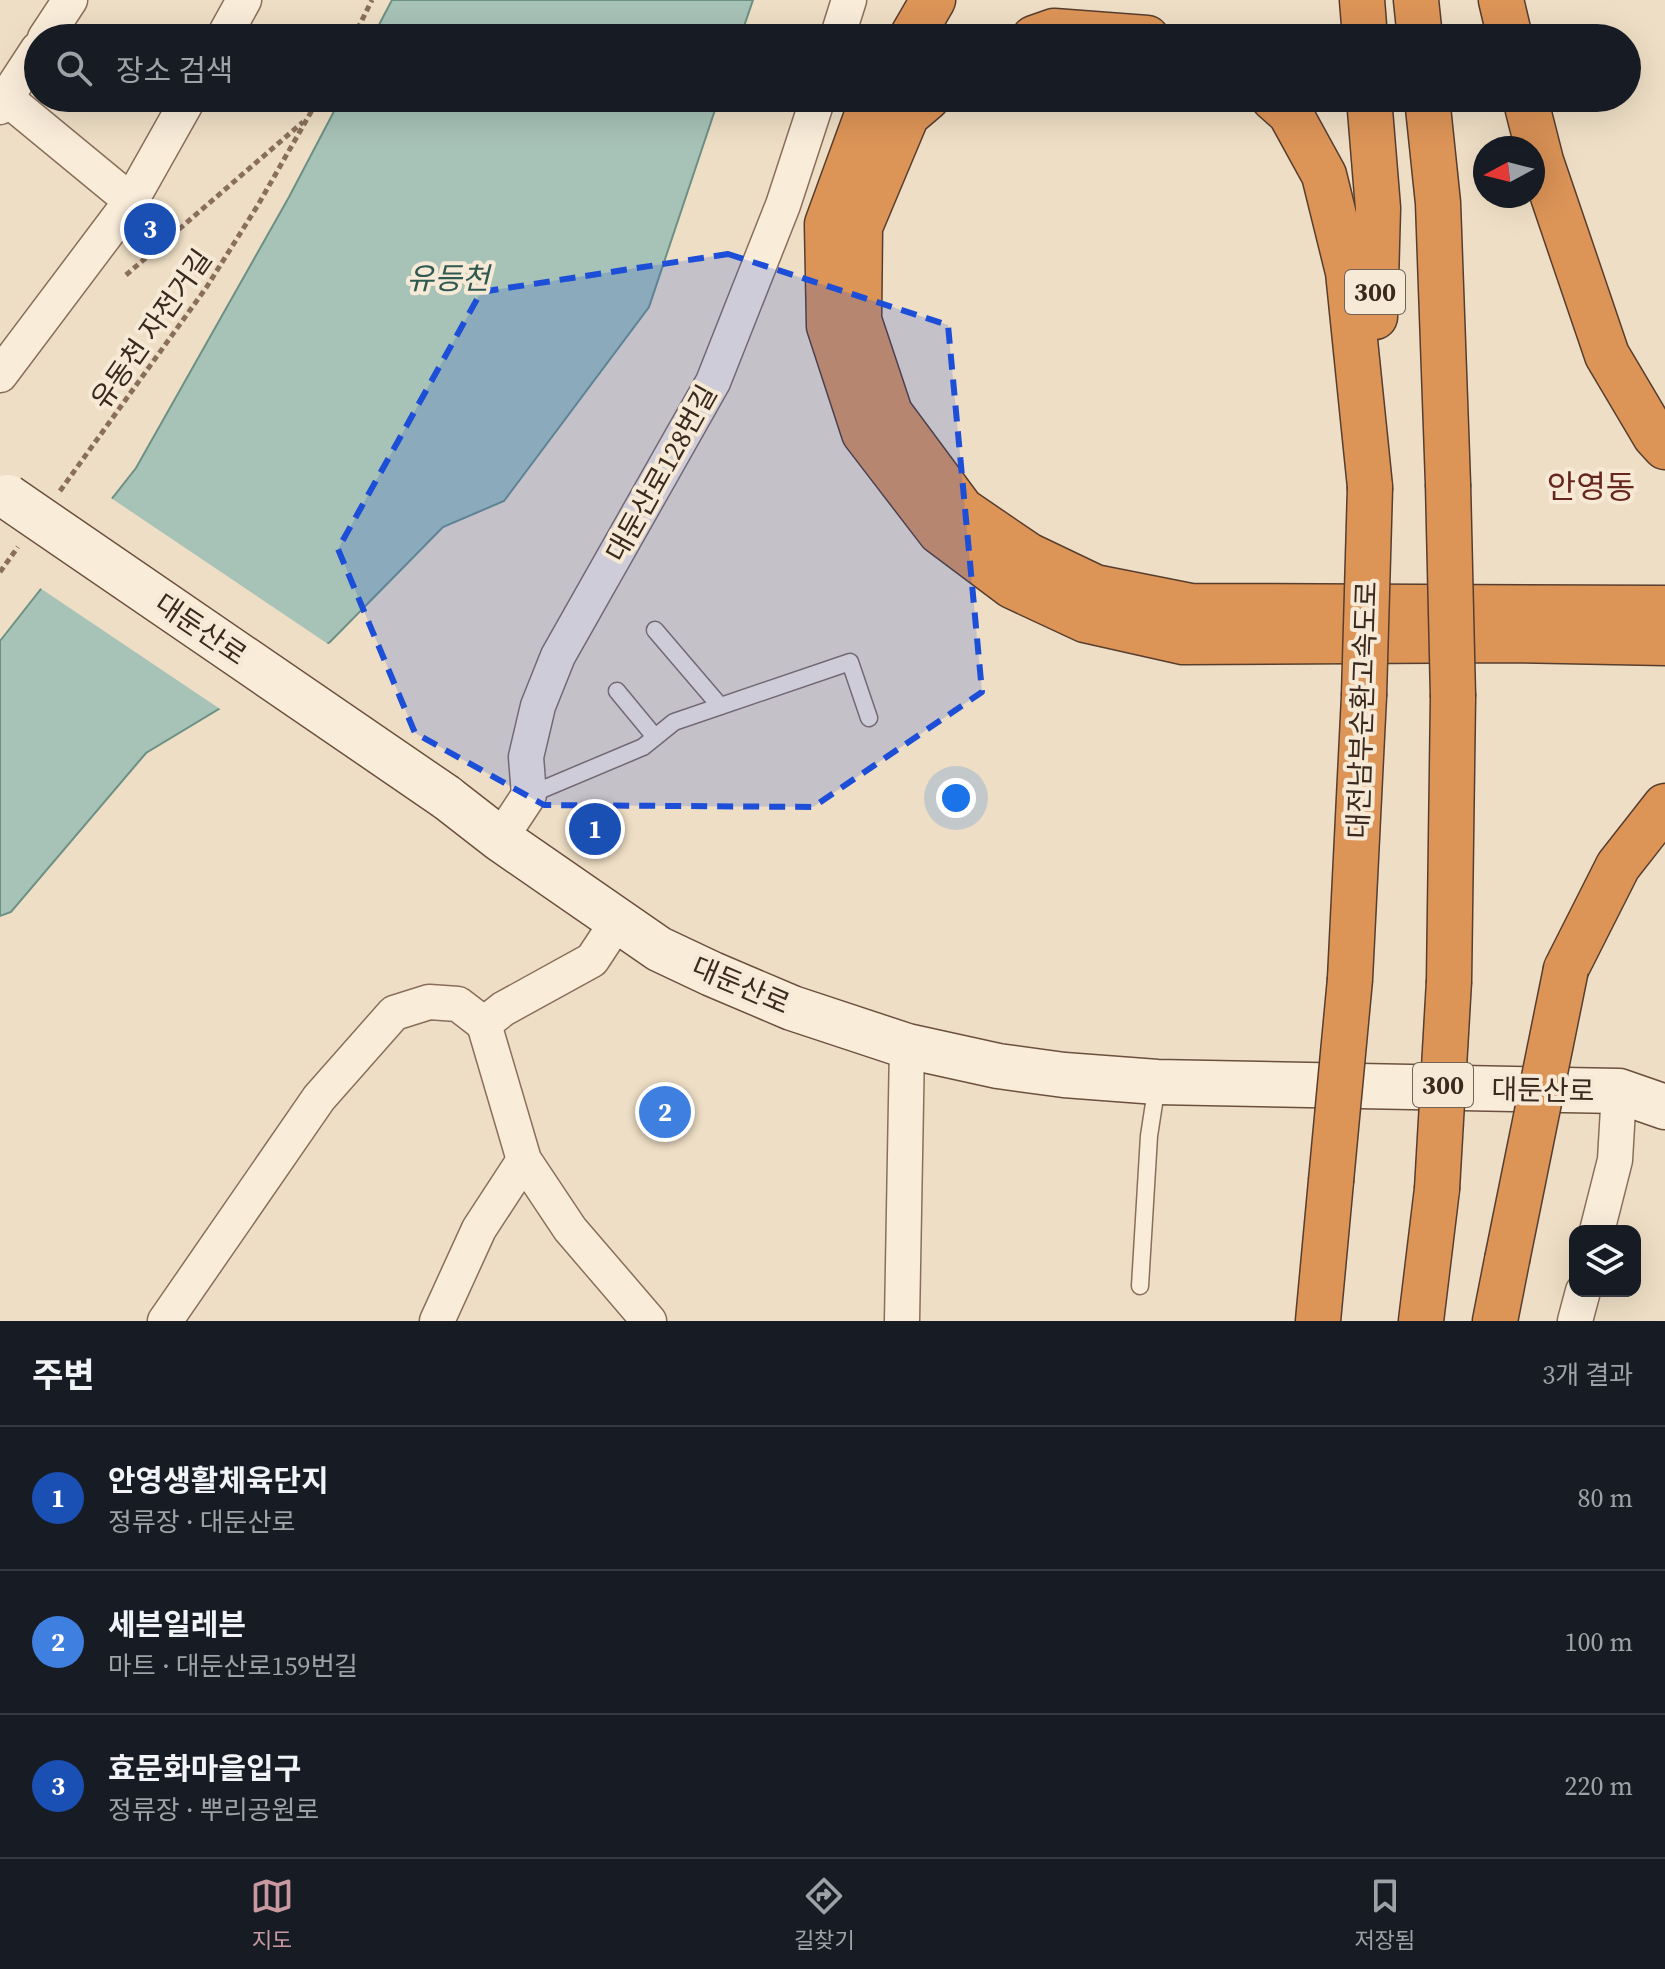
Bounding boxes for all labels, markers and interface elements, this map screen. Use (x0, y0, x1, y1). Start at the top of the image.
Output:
search box (24, 24, 1641, 112)
icon: search (52, 46, 96, 90)
text: 장소 검색 (116, 50, 233, 91)
north arrow (1473, 136, 1545, 208)
pin: 3 (124, 199, 176, 259)
street label: 유동천 자전거길 (82, 242, 220, 416)
water label: 유등천 (407, 258, 493, 299)
road number: 300 (1345, 270, 1405, 314)
street label: 대둔산로128번길 (597, 378, 725, 568)
district label: 안영동 (1547, 465, 1635, 509)
street label: 대전남부순환고속도로 (1339, 581, 1385, 839)
street label: 대둔산로 (148, 584, 254, 674)
your location (936, 778, 976, 818)
pin: 1 (569, 799, 621, 859)
street label: 대둔산로 (686, 947, 796, 1023)
road number: 300 (1413, 1063, 1473, 1107)
street label: 대둔산로 (1491, 1070, 1595, 1110)
pin: 2 (639, 1082, 691, 1142)
map controls (1569, 1225, 1641, 1297)
button: layers (1569, 1225, 1641, 1297)
text: 주변 (32, 1352, 95, 1398)
text: 3개 결과 (1542, 1357, 1633, 1393)
text: 안영생활체육단지 (108, 1460, 329, 1501)
text: 1 (51, 1480, 65, 1516)
text: 80 m (1578, 1480, 1633, 1516)
text: 정류장 · 대둔산로 (108, 1504, 295, 1540)
text: 세븐일레븐 (108, 1604, 246, 1645)
text: 2 (51, 1624, 65, 1660)
text: 100 m (1565, 1624, 1633, 1660)
text: 마트 · 대둔산로159번길 (108, 1648, 358, 1684)
text: 효문화마을입구 (108, 1748, 301, 1789)
text: 3 (51, 1768, 65, 1804)
text: 220 m (1565, 1768, 1633, 1804)
text: 정류장 · 뿌리공원로 (108, 1792, 319, 1828)
tab: 지도 (250, 1874, 294, 1955)
tab: 길찾기 (794, 1874, 855, 1955)
tab: 저장됨 (1354, 1874, 1415, 1955)

